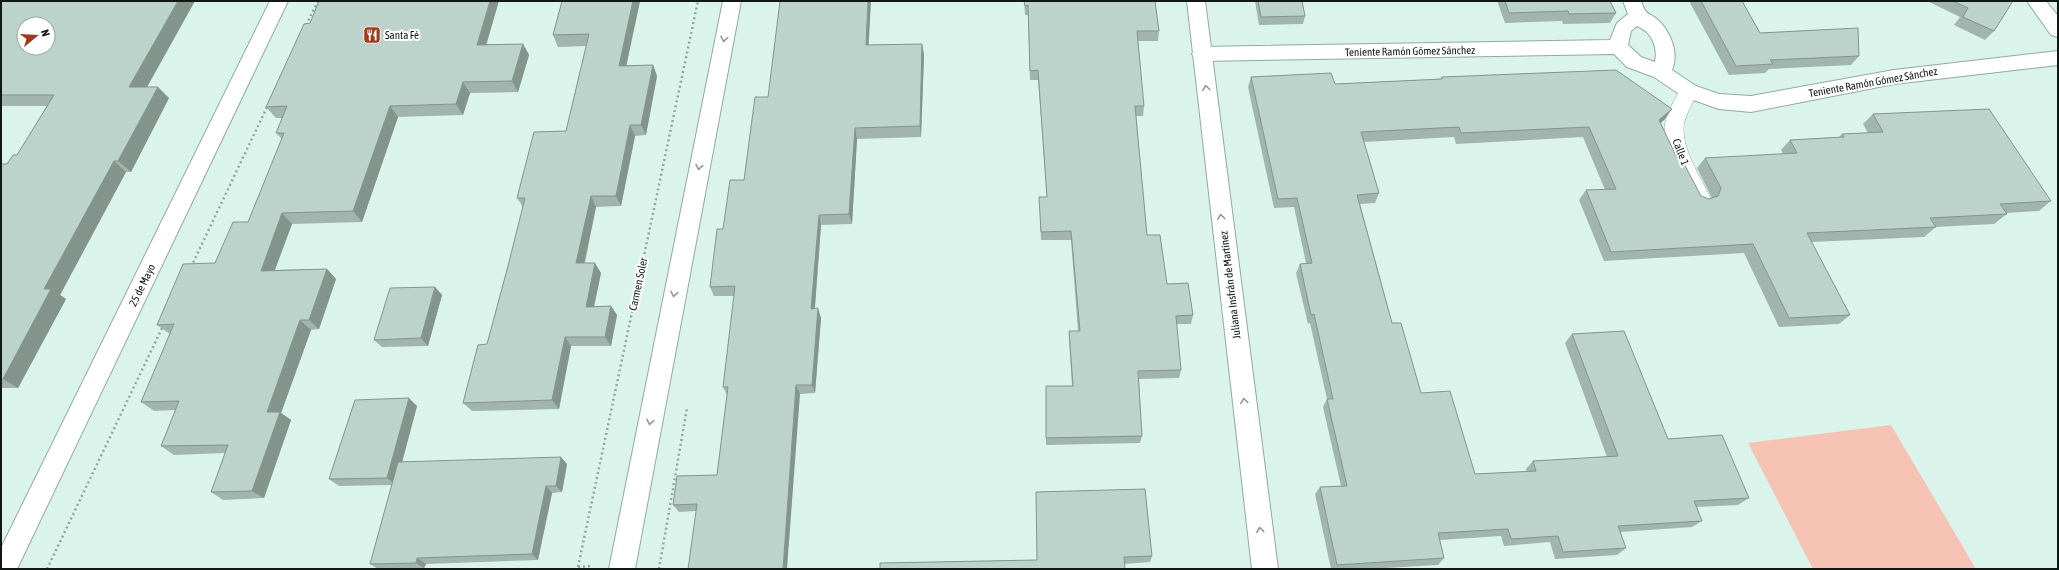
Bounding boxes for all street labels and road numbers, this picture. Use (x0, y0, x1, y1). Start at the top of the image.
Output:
street label: Teniente Ramón Gómez Sánchez (1345, 44, 1475, 58)
street label: Teniente Ramón Gómez Sánchez (1808, 65, 1938, 99)
street label: Calle 1 (1670, 137, 1692, 167)
street label: Juliana Insfrán de Martínez (1217, 230, 1243, 340)
street label: Carmen Soler (627, 256, 650, 312)
street label: 25 de Mayo (127, 262, 157, 308)

